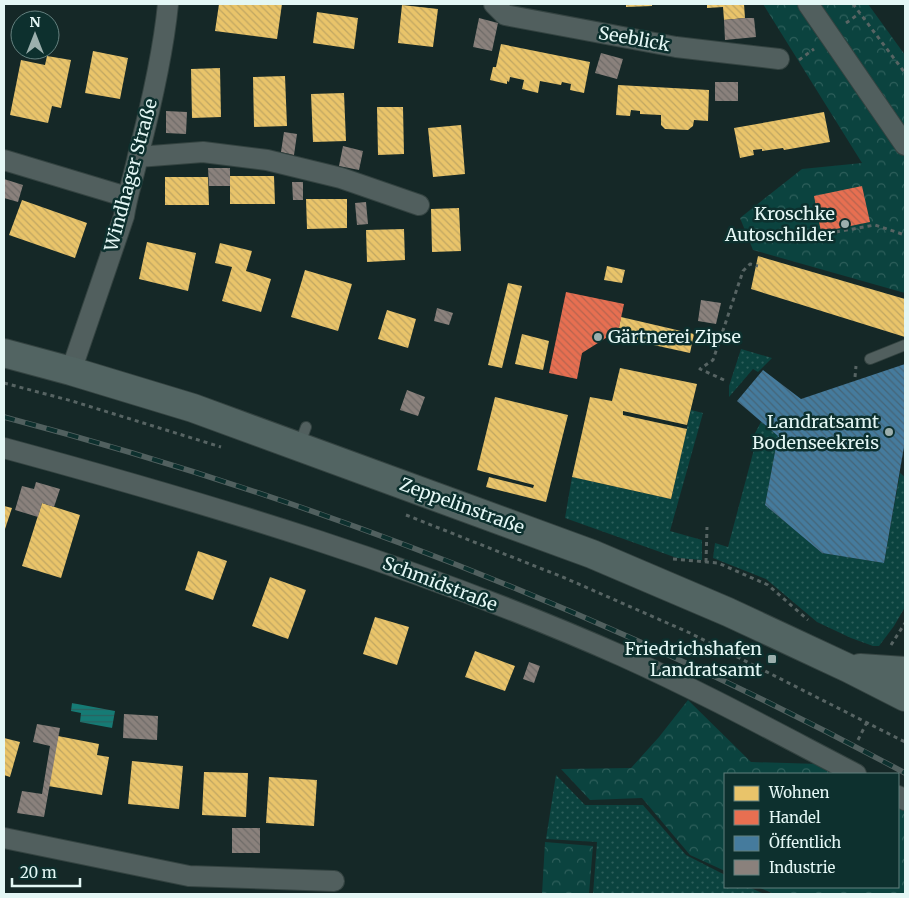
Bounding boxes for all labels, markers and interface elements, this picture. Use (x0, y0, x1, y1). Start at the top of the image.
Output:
north arrow (10, 10, 60, 60)
text: N (29, 13, 41, 31)
street label: Seeblick (597, 21, 672, 56)
street label: Windhager Straße (99, 96, 162, 255)
place label: Kroschke Autoschilder (724, 202, 835, 246)
marker: Kroschke Autoschilder (839, 218, 851, 230)
place label: Gärtnerei Zipse (608, 325, 741, 348)
marker: Gärtnerei Zipse (592, 331, 604, 343)
place label: Landratsamt Bodenseekreis (752, 410, 879, 454)
marker: Landratsamt Bodenseekreis (883, 426, 895, 438)
street label: Zeppelinstraße (397, 472, 528, 539)
street label: Schmidstraße (380, 551, 501, 616)
place label: Friedrichshafen Landratsamt (624, 637, 762, 681)
marker: Friedrichshafen Landratsamt (766, 653, 778, 665)
legend (724, 773, 899, 888)
text: Wohnen (768, 783, 829, 802)
text: Handel (769, 808, 821, 827)
text: Öffentlich (769, 832, 841, 852)
scale bar (12, 856, 80, 888)
text: Industrie (769, 858, 836, 877)
text: 20 m (20, 863, 57, 882)

